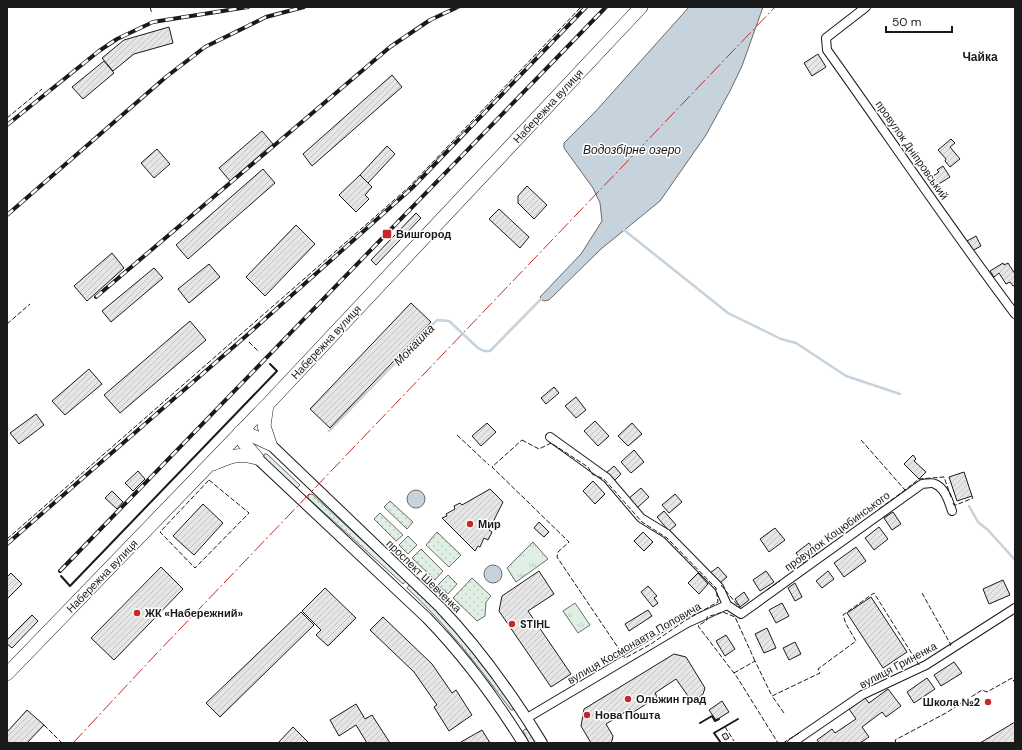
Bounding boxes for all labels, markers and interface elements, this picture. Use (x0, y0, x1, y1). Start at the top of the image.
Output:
scale bar (886, 8, 952, 34)
text: 50 m (892, 14, 921, 30)
district label: Чайка (962, 49, 998, 65)
street label: Набережна вулиця (510, 66, 586, 146)
street label: провулок Дніпровський (873, 98, 951, 202)
water label: Водозбірне озеро (583, 142, 681, 158)
place label: Вишгород (396, 227, 451, 241)
marker: Вишгород (381, 228, 393, 240)
street label: Набережна вулиця (288, 302, 364, 382)
water label: Монашка (390, 320, 438, 369)
street label: провулок Коцюбинського (781, 488, 893, 574)
place label: Мир (478, 517, 501, 531)
marker: Мир (465, 519, 475, 529)
street label: Набережна вулиця (63, 536, 141, 616)
street label: проспект Шевченка (383, 536, 465, 616)
street label: вулиця Космонавта Поповича (565, 598, 704, 687)
place label: ЖК «Набережний» (144, 606, 244, 620)
marker: ЖК «Набережний» (132, 608, 142, 618)
place label: STIHL (520, 617, 550, 631)
marker: STIHL (507, 619, 517, 629)
street label: вулиця Гриненка (857, 638, 940, 691)
place label: Ольжин град (636, 692, 706, 706)
marker: Ольжин град (623, 694, 633, 704)
place label: Школа №2 (923, 695, 980, 709)
marker: Школа №2 (983, 697, 993, 707)
place label: Нова Пошта (595, 708, 661, 722)
marker: Нова Пошта (582, 710, 592, 720)

